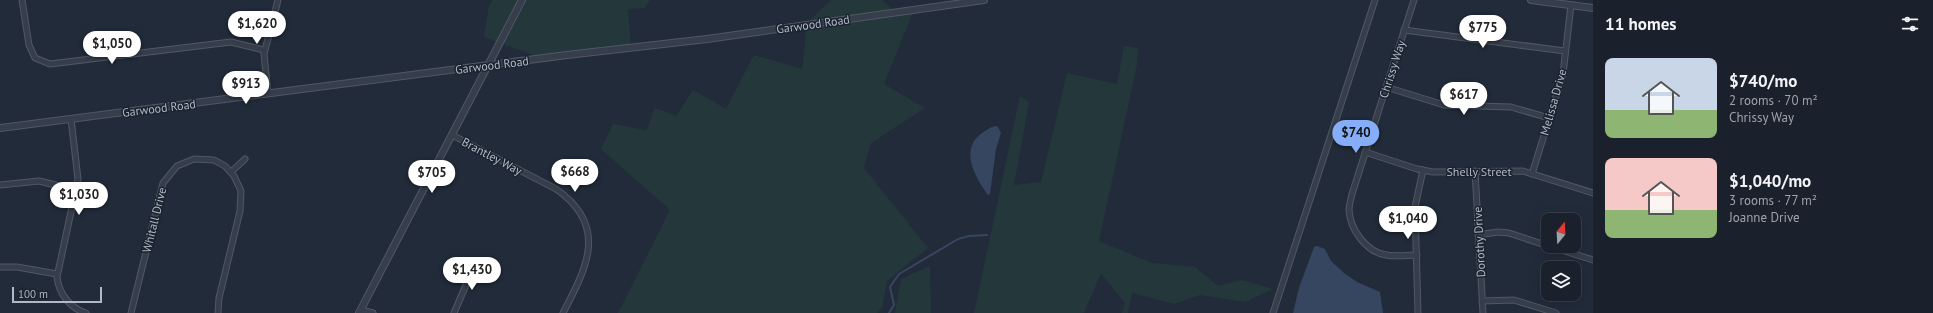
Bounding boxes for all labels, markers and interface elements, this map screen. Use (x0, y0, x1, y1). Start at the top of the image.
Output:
pin: $1,620 (224, 11, 290, 45)
street label: Garwood Road (775, 11, 851, 37)
text: 11 homes (1605, 13, 1676, 35)
icon: filters (1899, 13, 1921, 35)
text: $1,620 (237, 15, 277, 32)
pin: $775 (1459, 15, 1507, 49)
text: $775 (1468, 19, 1498, 36)
pin: $1,050 (79, 31, 145, 65)
text: $1,050 (92, 35, 132, 52)
street label: Chrissy Way (1376, 38, 1409, 100)
street label: Garwood Road (454, 53, 530, 77)
street label: Melissa Drive (1536, 67, 1570, 137)
text: $740/mo (1729, 70, 1797, 92)
pin: $913 (222, 71, 270, 105)
icon: home (1637, 74, 1685, 122)
text: $913 (231, 75, 261, 92)
pin: $617 (1440, 82, 1488, 116)
text: $617 (1449, 86, 1479, 103)
text: 2 rooms · 70 m² (1729, 92, 1818, 109)
street label: Garwood Road (121, 96, 197, 120)
text: Chrissy Way (1729, 109, 1794, 126)
pin: $740 (1332, 120, 1380, 154)
text: $740 (1341, 124, 1371, 141)
street label: Brantley Way (459, 134, 525, 178)
pin: $668 (551, 159, 599, 193)
pin: $705 (408, 160, 456, 194)
text: $668 (560, 163, 590, 180)
text: $705 (417, 164, 447, 181)
street label: Shelly Street (1446, 164, 1512, 179)
text: $1,040/mo (1729, 170, 1811, 192)
icon: home (1637, 174, 1685, 222)
pin: $1,030 (46, 182, 112, 216)
text: $1,030 (59, 186, 99, 203)
street label: Whitall Drive (139, 186, 169, 254)
text: 3 rooms · 77 m² (1729, 192, 1817, 209)
pin: $1,040 (1375, 206, 1441, 240)
street label: Dorothy Drive (1470, 206, 1488, 278)
text: Joanne Drive (1729, 209, 1800, 226)
text: $1,040 (1388, 210, 1428, 227)
north arrow (1541, 213, 1581, 253)
map controls (1541, 213, 1581, 301)
pin: $1,430 (439, 257, 505, 291)
text: $1,430 (452, 261, 492, 278)
button: layers (1541, 261, 1581, 301)
scale bar (12, 285, 102, 304)
text: 100 m (18, 287, 48, 301)

